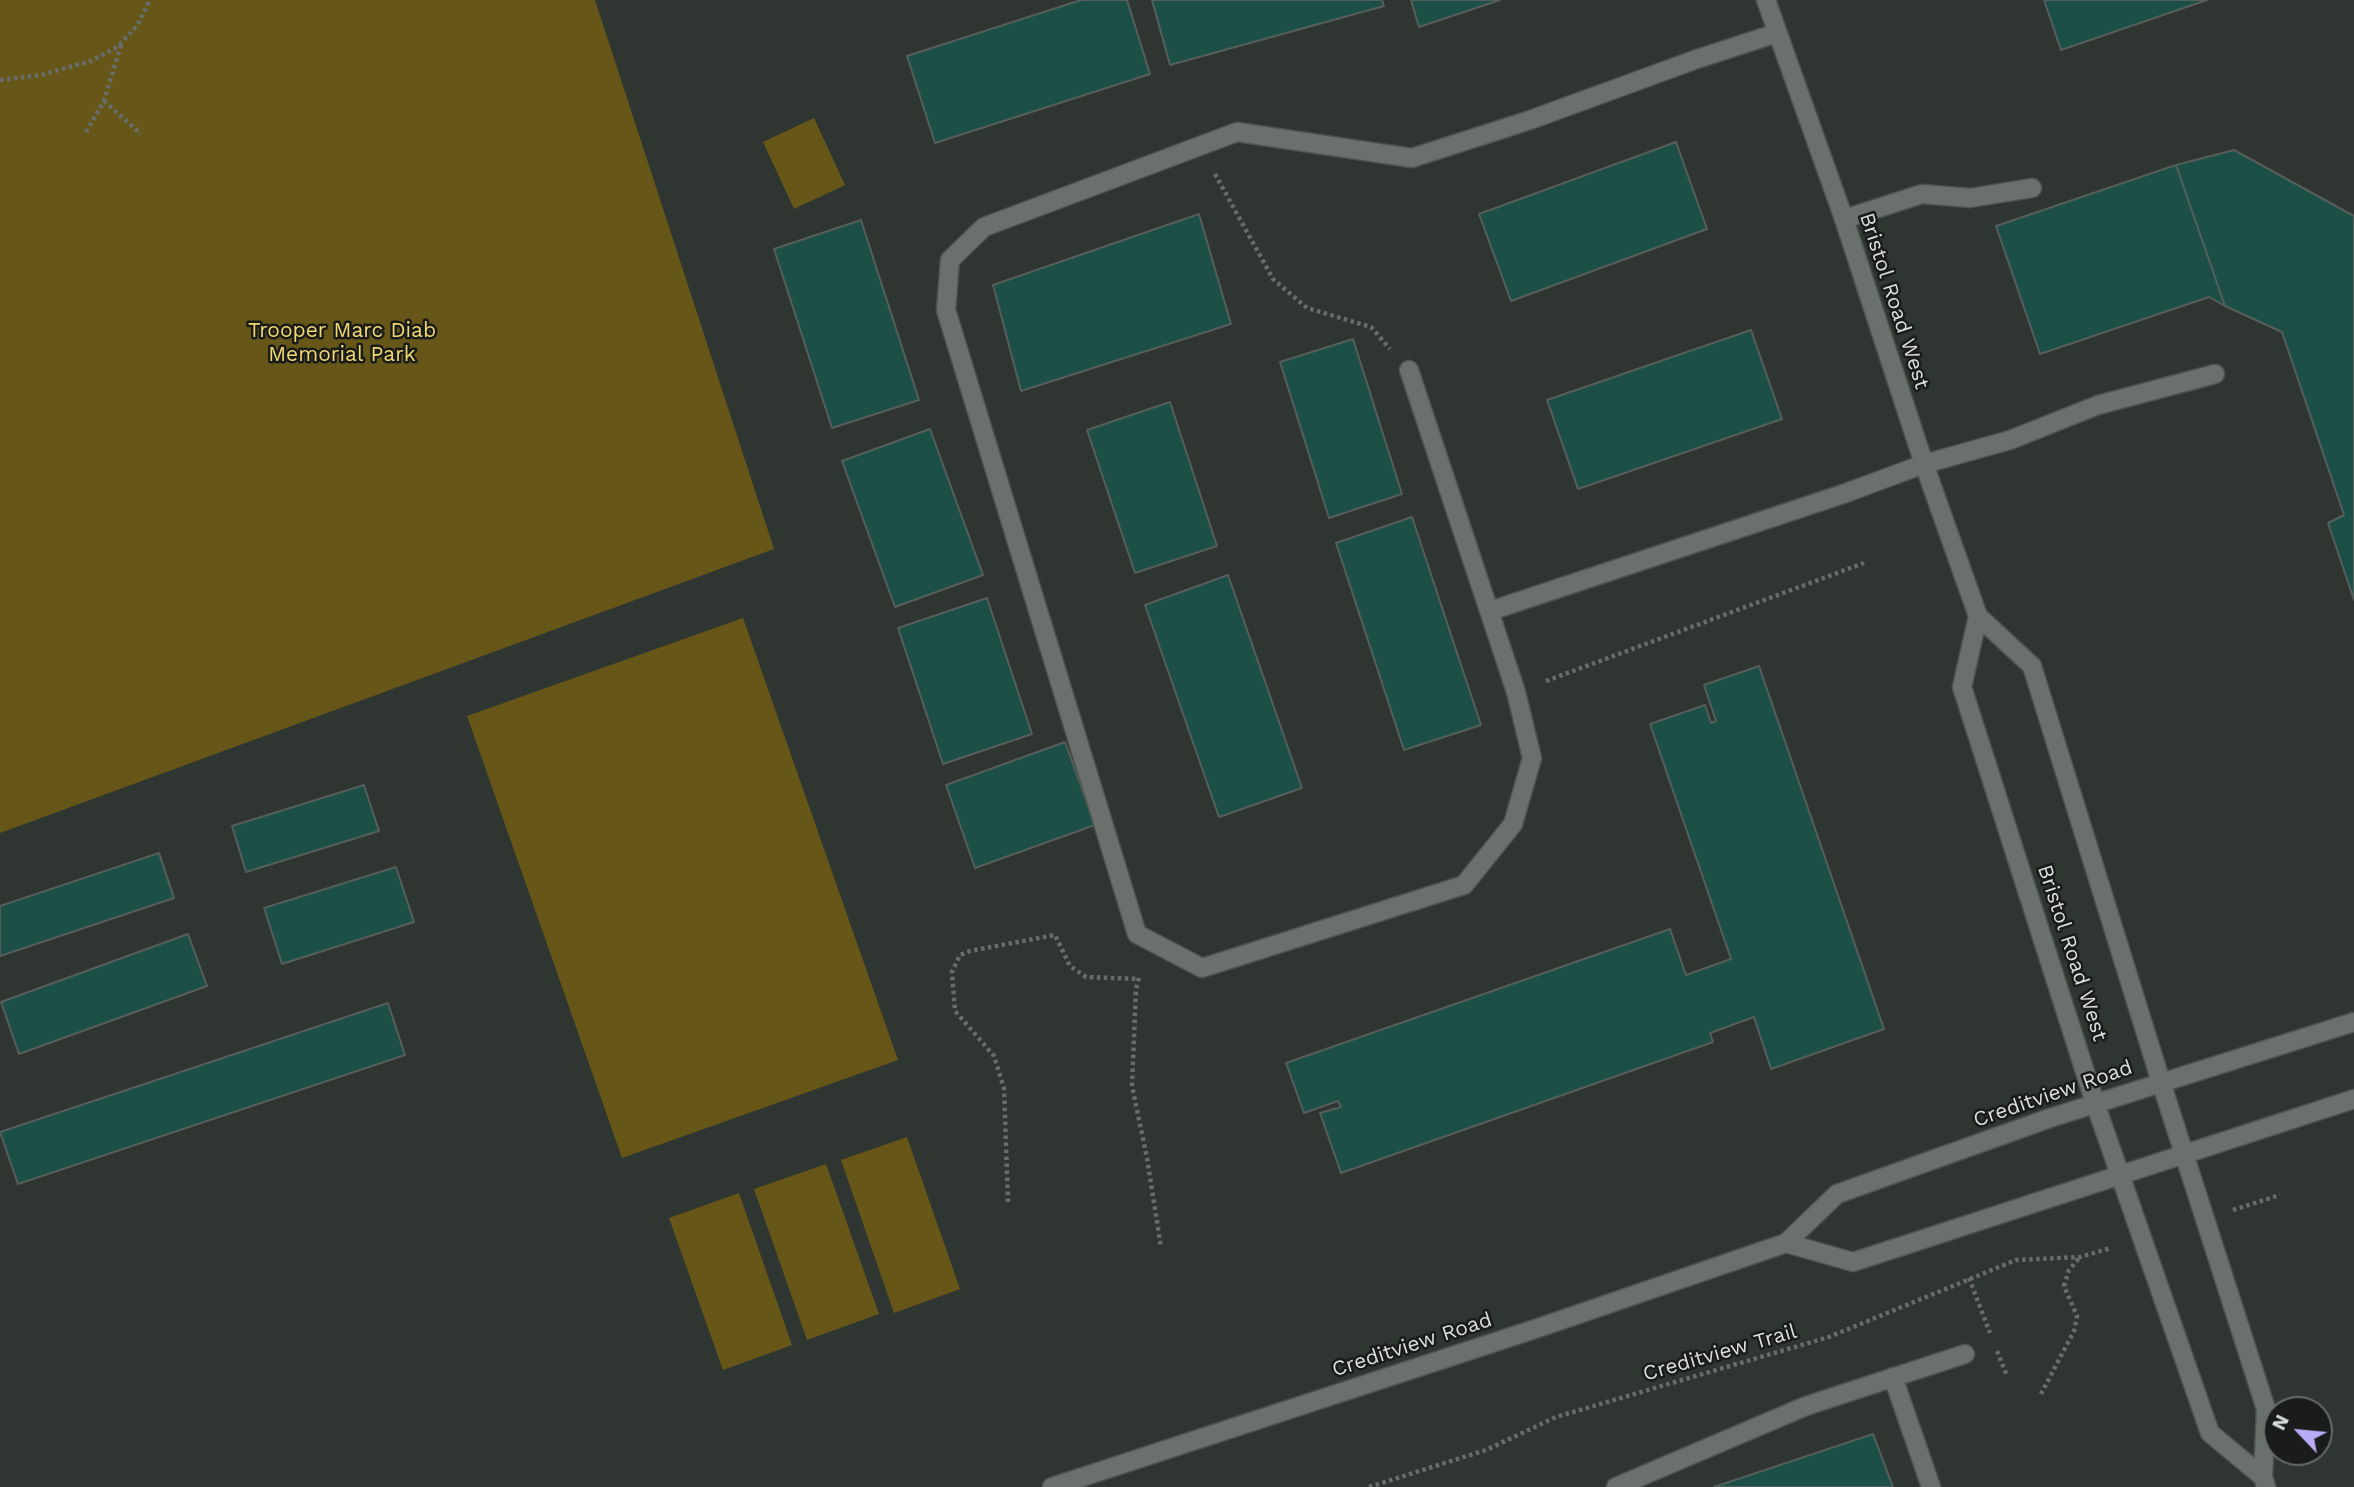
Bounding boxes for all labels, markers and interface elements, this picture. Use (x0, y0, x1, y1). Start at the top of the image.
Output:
street label: Bristol Road West (1854, 210, 1934, 392)
park label: Trooper Marc Diab Memorial Park (248, 318, 436, 368)
street label: Bristol Road West (2032, 862, 2112, 1044)
street label: Creditview Road (1970, 1055, 2136, 1133)
street label: Creditview Road (1329, 1307, 1495, 1383)
street label: Creditview Trail (1640, 1319, 1800, 1387)
north arrow (2263, 1396, 2333, 1466)
text: N (2267, 1411, 2294, 1434)

